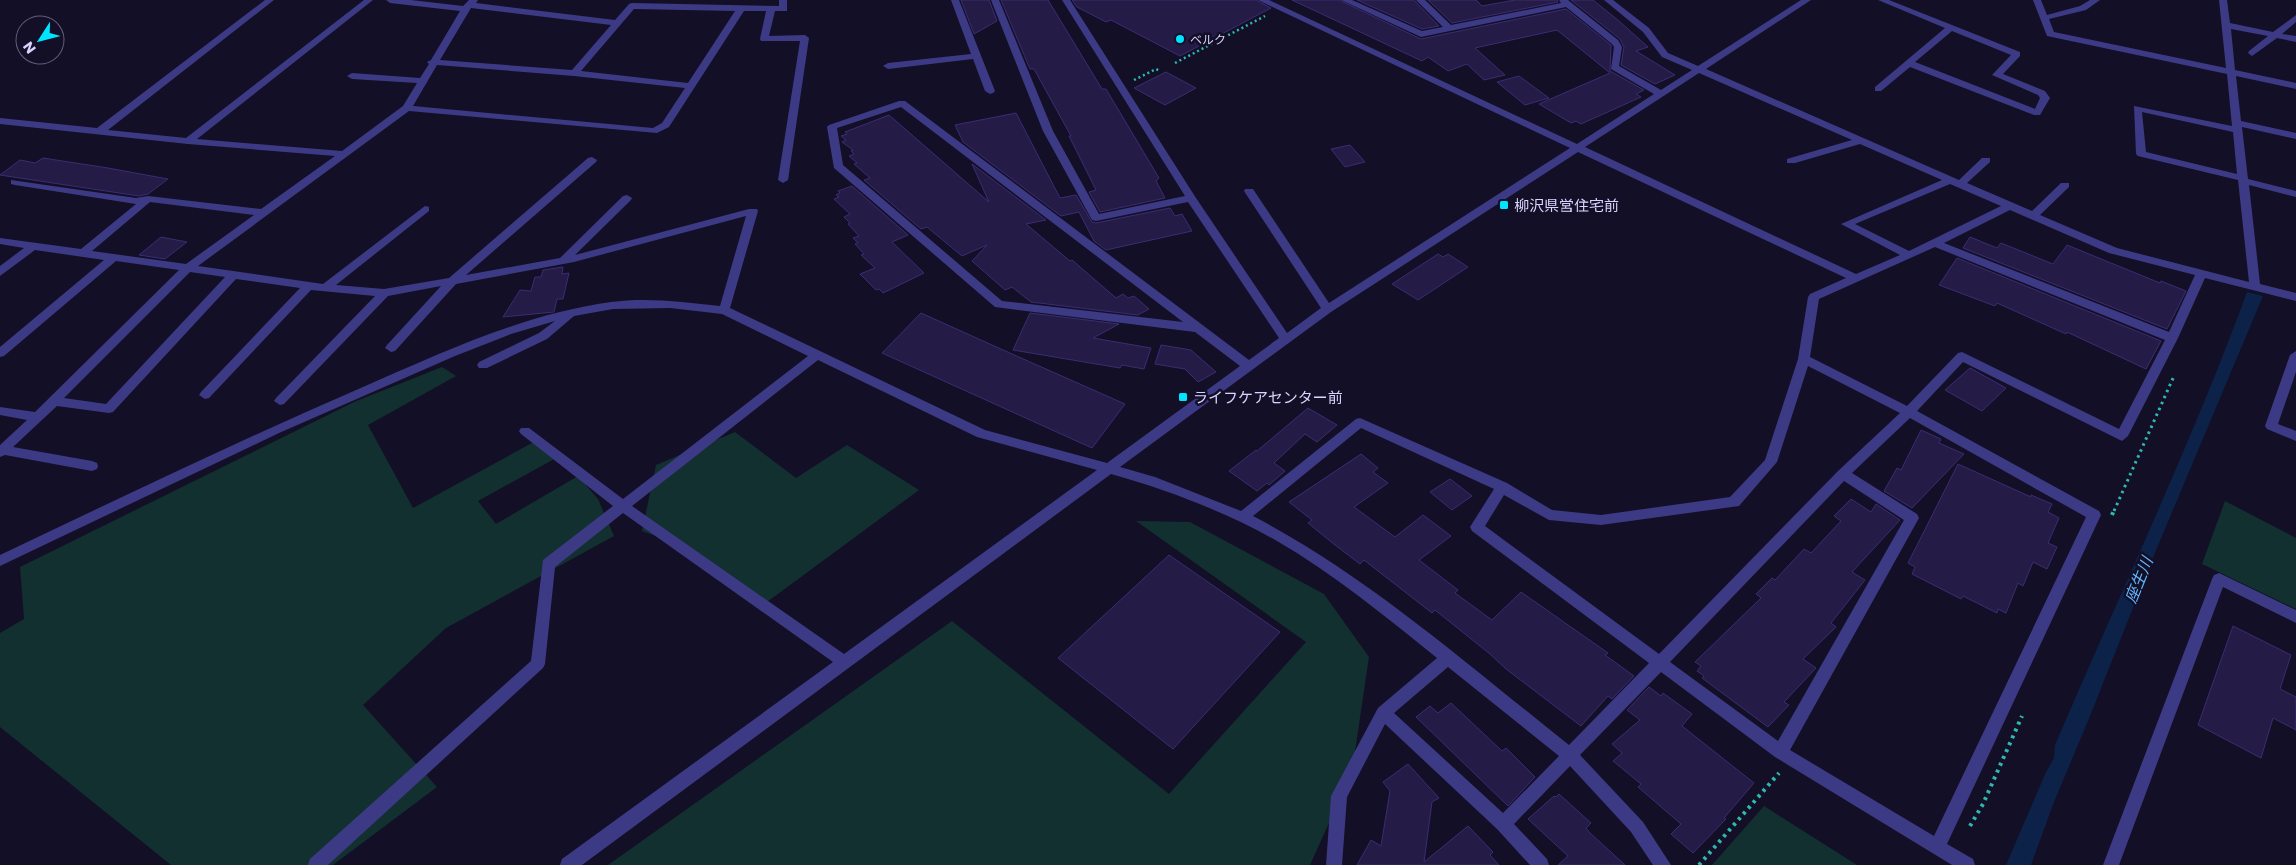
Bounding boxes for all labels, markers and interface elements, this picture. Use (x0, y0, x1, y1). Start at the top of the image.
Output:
north arrow (15, 15, 65, 65)
place label: ベルク (1190, 31, 1226, 48)
marker: ベルク (1174, 33, 1186, 45)
text: N (18, 38, 41, 58)
place label: 柳沢県営住宅前 (1514, 195, 1619, 216)
marker: 柳沢県営住宅前 (1498, 199, 1510, 211)
place label: ライフケアセンター前 (1193, 387, 1343, 408)
marker: ライフケアセンター前 (1177, 391, 1189, 403)
water label: 座生川 (2119, 552, 2159, 607)

